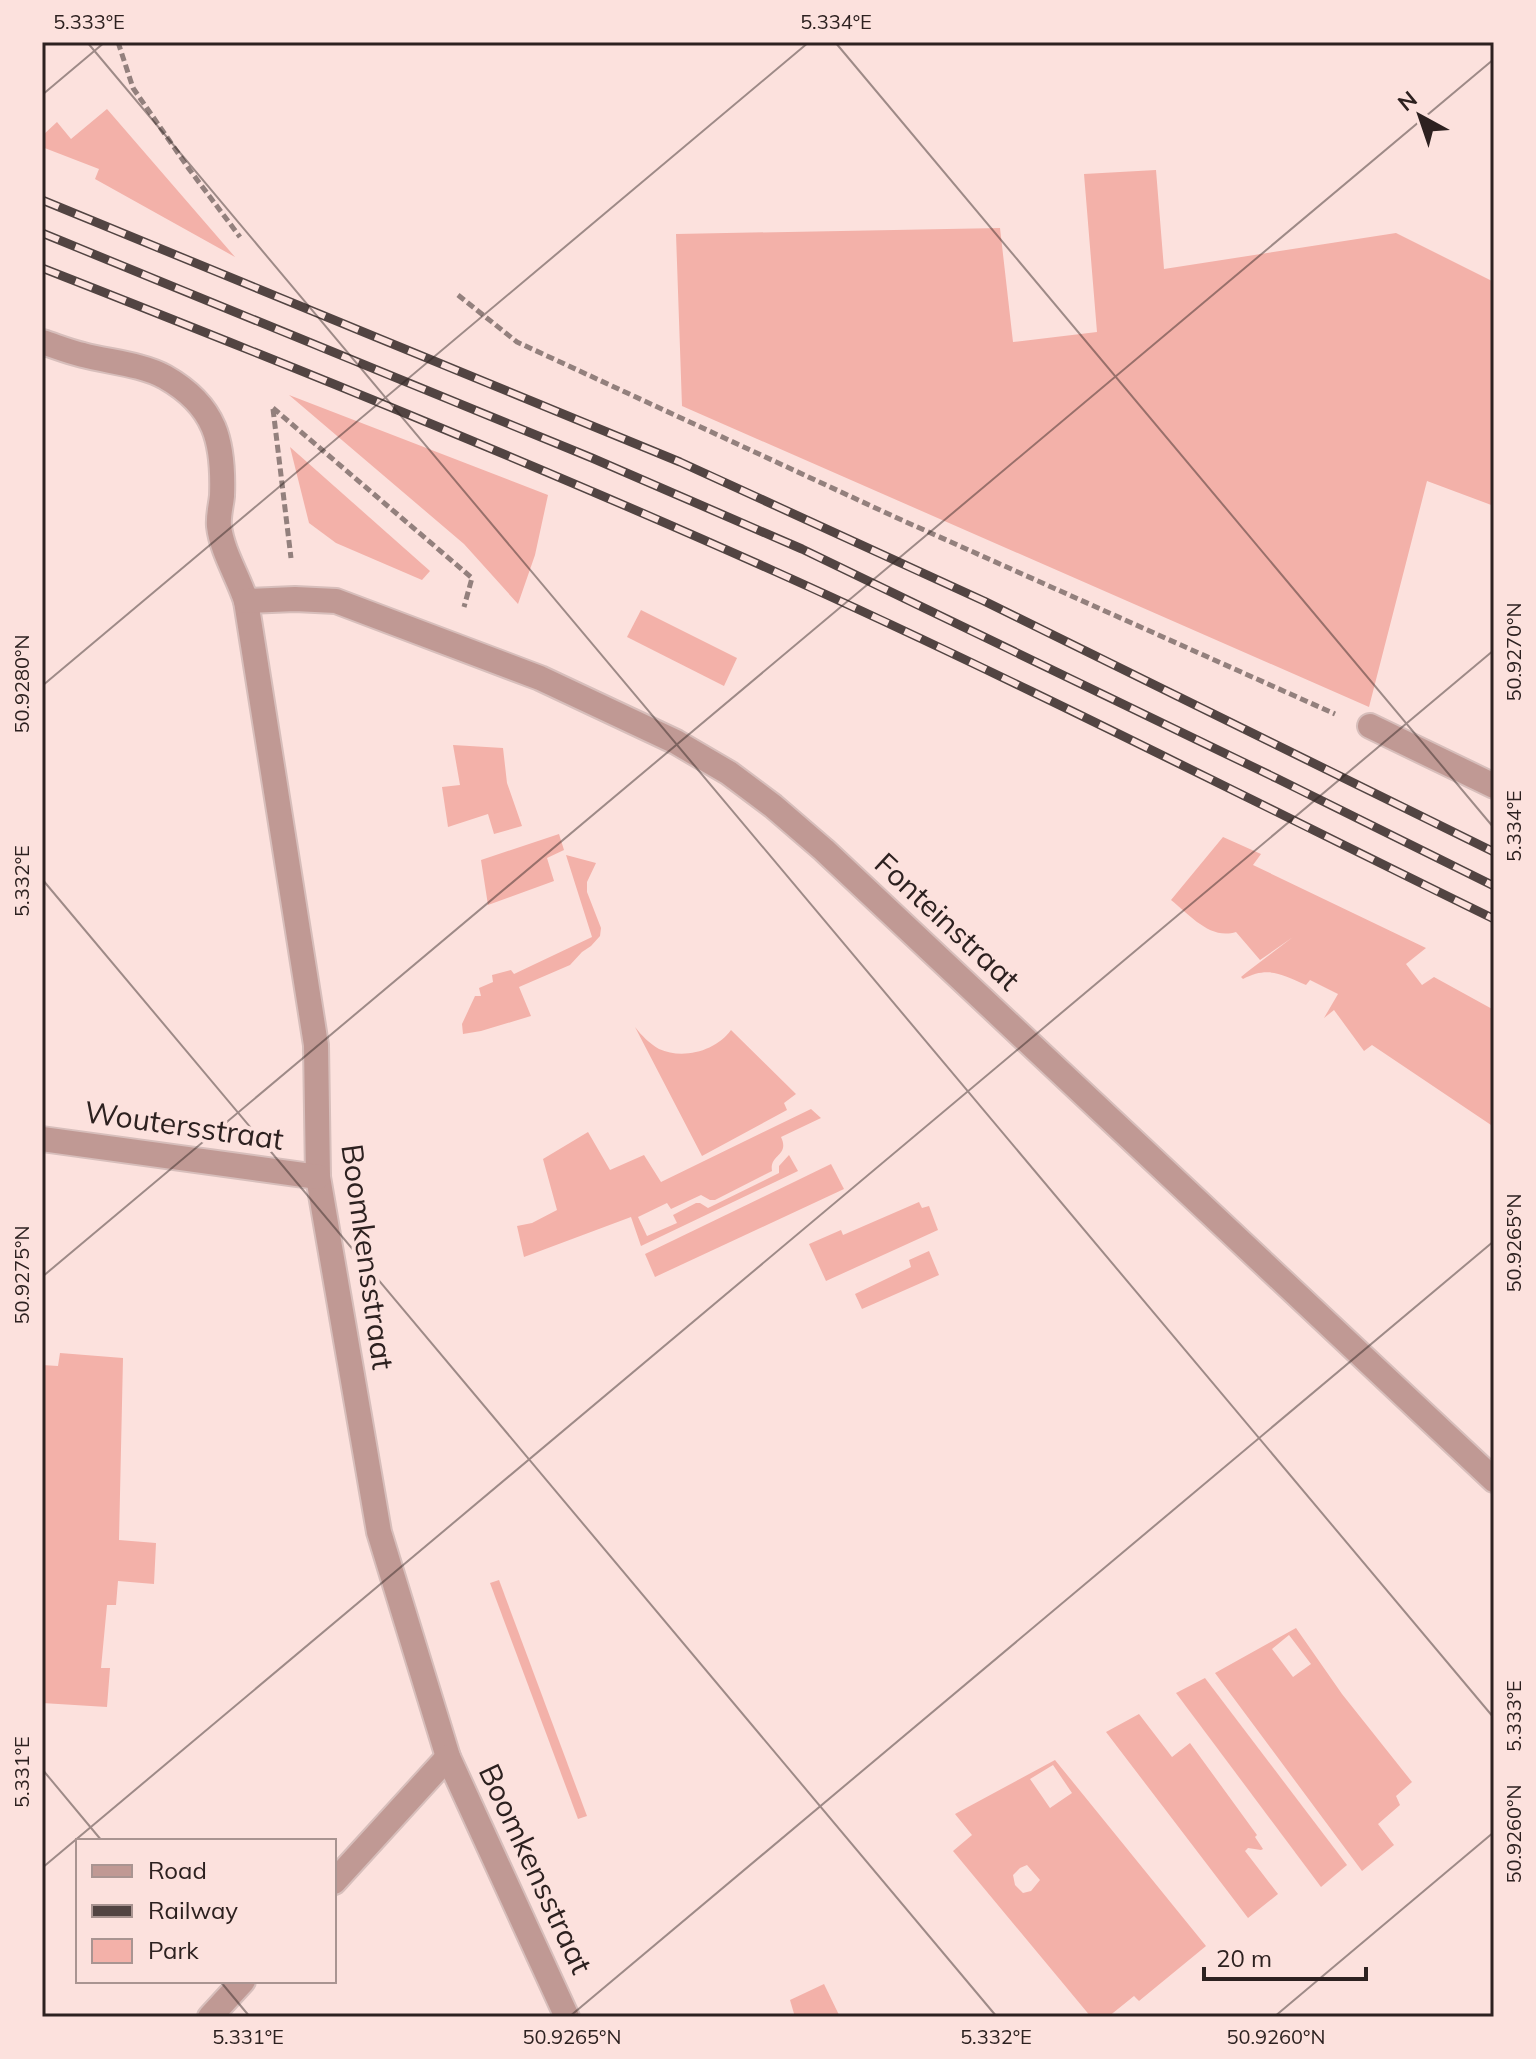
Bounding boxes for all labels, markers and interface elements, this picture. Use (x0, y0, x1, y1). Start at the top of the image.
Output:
text: 5.333°E (53, 9, 125, 34)
text: 5.334°E (800, 9, 872, 34)
north arrow (1380, 76, 1460, 156)
text: N (1392, 85, 1423, 117)
text: 50.9270°N (1501, 603, 1526, 701)
text: 50.9280°N (9, 635, 34, 733)
text: 5.334°E (1501, 790, 1526, 862)
street label: Fonteinstraat (867, 844, 1028, 998)
text: 5.332°E (9, 845, 34, 917)
street label: Woutersstraat (82, 1092, 286, 1158)
street label: Boomkensstraat (333, 1142, 403, 1372)
text: 50.9265°N (1501, 1194, 1526, 1292)
text: 50.9275°N (9, 1226, 34, 1324)
text: 5.333°E (1501, 1680, 1526, 1752)
text: 5.331°E (9, 1736, 34, 1808)
street label: Boomkensstraat (471, 1758, 601, 1980)
text: 50.9260°N (1501, 1785, 1526, 1883)
legend (76, 1839, 336, 1983)
text: Road (148, 1855, 207, 1885)
text: Railway (148, 1895, 238, 1925)
scale bar (1204, 1931, 1366, 1981)
text: Park (148, 1935, 199, 1965)
text: 20 m (1216, 1943, 1272, 1973)
text: 5.331°E (212, 2024, 284, 2049)
text: 50.9265°N (523, 2024, 621, 2049)
text: 5.332°E (960, 2024, 1032, 2049)
text: 50.9260°N (1227, 2024, 1325, 2049)

